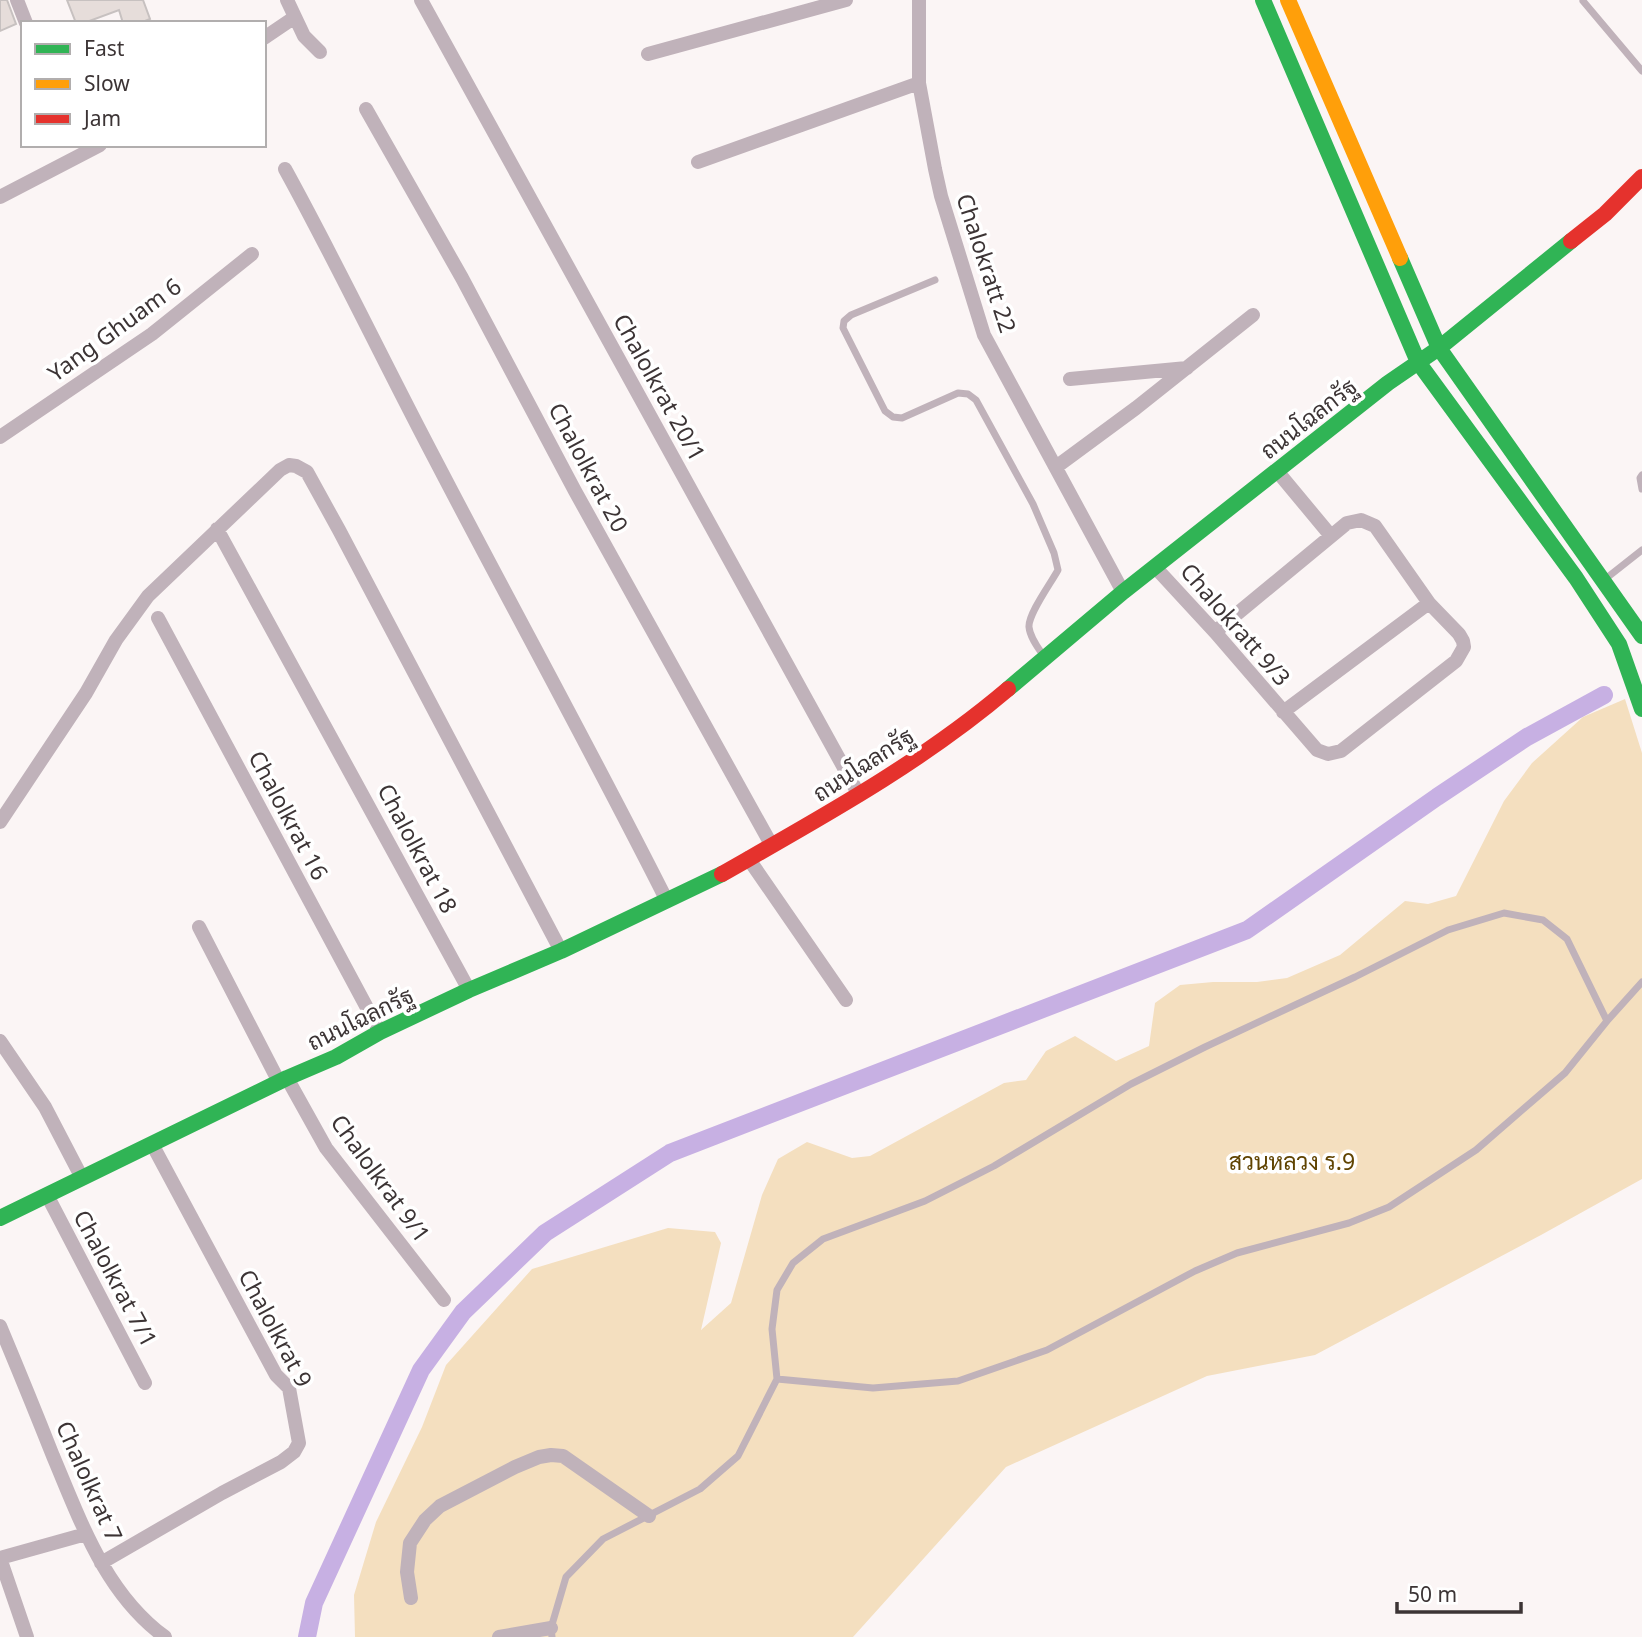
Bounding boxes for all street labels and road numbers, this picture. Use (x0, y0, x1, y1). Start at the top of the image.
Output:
street label: Chalokratt 22 (949, 189, 1025, 337)
street label: Yang Ghuam 6 (41, 270, 187, 388)
street label: Chalolkrat 20/1 (606, 308, 714, 466)
street label: ถนนโฉลกรัฐ (1253, 370, 1364, 467)
street label: Chalolkrat 20 (541, 397, 637, 537)
street label: Chalokratt 9/3 (1174, 556, 1298, 692)
street label: ถนนโฉลกรัฐ (806, 719, 920, 809)
street label: Chalolkrat 16 (241, 745, 337, 885)
street label: Chalolkrat 18 (370, 778, 466, 918)
street label: ถนนโฉลกรัฐ (301, 978, 419, 1058)
street label: Chalolkrat 9/1 (324, 1108, 438, 1248)
street label: Chalolkrat 7/1 (66, 1204, 166, 1352)
street label: Chalolkrat 9 (232, 1263, 320, 1393)
street label: Chalolkrat 7 (49, 1416, 131, 1546)

